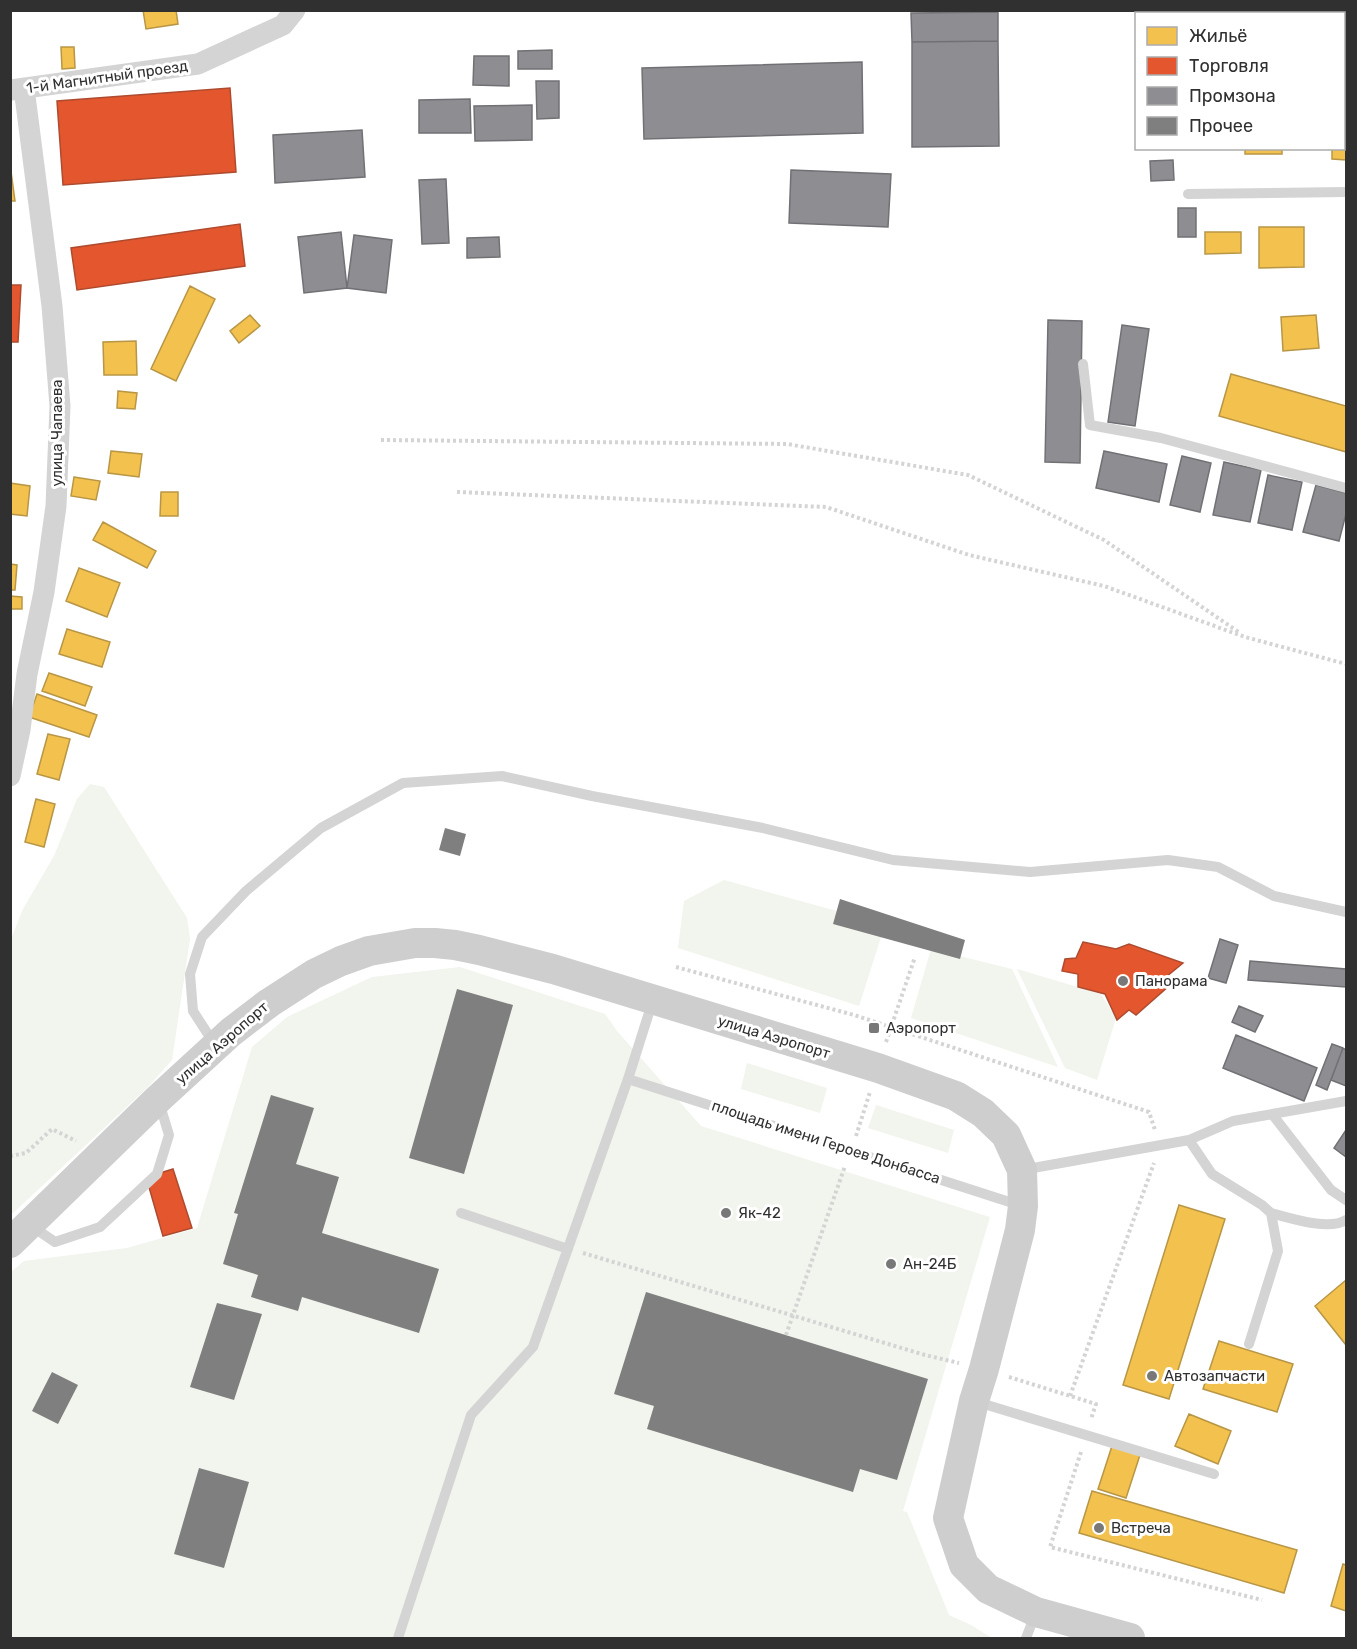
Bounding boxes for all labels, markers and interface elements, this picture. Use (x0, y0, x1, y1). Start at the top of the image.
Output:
legend (1135, 12, 1345, 150)
text: Жильё (1189, 25, 1247, 47)
text: Торговля (1189, 55, 1269, 77)
street label: 1-й Магнитный проезд (25, 57, 189, 97)
text: Промзона (1189, 85, 1276, 107)
text: Прочее (1189, 115, 1253, 137)
street label: улица Чапаева (48, 379, 66, 487)
place label: Панорама (1135, 972, 1207, 990)
marker: Панорама (1116, 974, 1130, 988)
street label: улица Аэропорт (172, 998, 272, 1088)
street label: улица Аэропорт (715, 1011, 833, 1063)
place label: Аэропорт (886, 1019, 956, 1037)
marker: Аэропорт (867, 1021, 881, 1035)
street label: площадь имени Героев Донбасса (709, 1096, 943, 1188)
place label: Як-42 (738, 1204, 781, 1222)
marker: Як-42 (719, 1206, 733, 1220)
place label: Ан-24Б (903, 1255, 957, 1273)
marker: Ан-24Б (884, 1257, 898, 1271)
place label: Автозапчасти (1164, 1367, 1265, 1385)
marker: Автозапчасти (1145, 1369, 1159, 1383)
place label: Встреча (1111, 1519, 1171, 1537)
marker: Встреча (1092, 1521, 1106, 1535)

